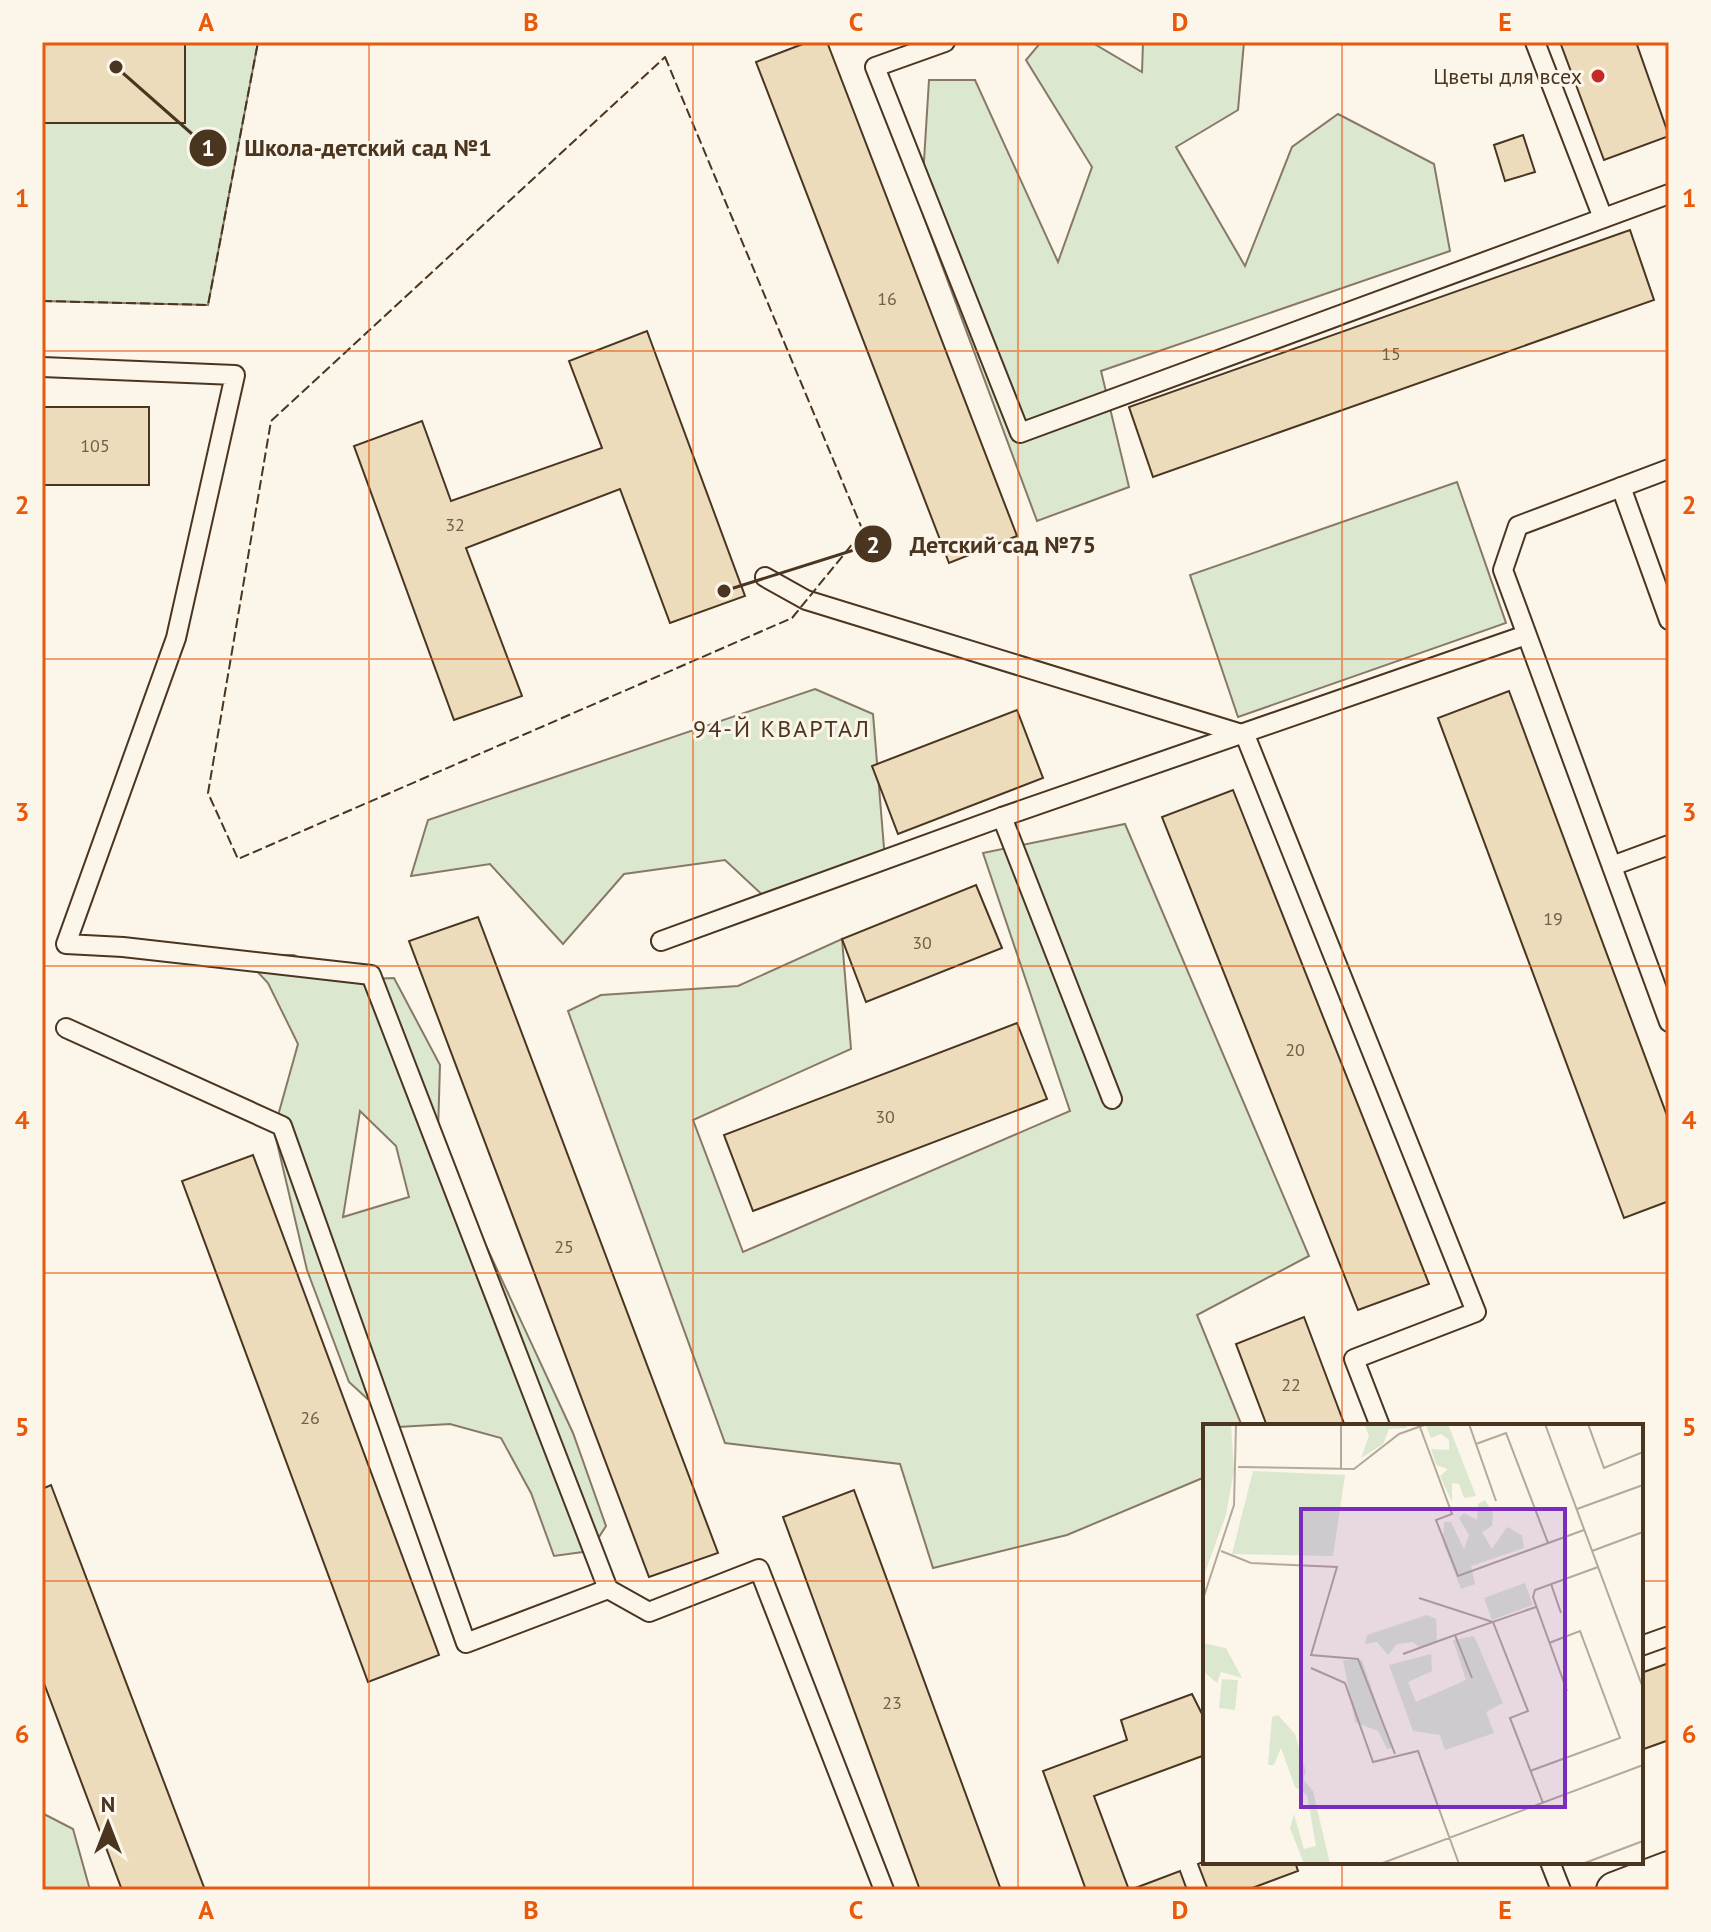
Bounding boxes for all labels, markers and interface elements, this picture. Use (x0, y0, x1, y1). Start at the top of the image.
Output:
text: A (198, 5, 214, 38)
text: B (523, 5, 539, 38)
text: C (849, 5, 863, 38)
text: D (1172, 5, 1188, 38)
text: E (1498, 5, 1512, 38)
place label: Цветы для всех (1433, 62, 1582, 90)
marker: Цветы для всех (1589, 67, 1607, 85)
callout: Школа-детский сад №1 (188, 124, 508, 172)
text: 1 (201, 132, 215, 163)
text: Школа-детский сад №1 (244, 132, 492, 163)
text: 1 (15, 181, 29, 214)
text: 1 (1682, 181, 1696, 214)
house number: 16 (877, 287, 897, 310)
house number: 15 (1381, 342, 1401, 365)
house number: 105 (80, 434, 110, 457)
text: 2 (15, 488, 29, 521)
text: 2 (1682, 488, 1696, 521)
house number: 32 (445, 513, 465, 536)
callout: Детский сад №75 (853, 520, 1112, 568)
text: 2 (866, 529, 880, 560)
text: Детский сад №75 (910, 529, 1096, 560)
district label: 94-Й КВАРТАЛ (693, 713, 871, 744)
text: 3 (15, 795, 29, 828)
text: 3 (1682, 795, 1696, 828)
house number: 19 (1543, 907, 1563, 930)
house number: 30 (912, 931, 932, 954)
house number: 20 (1285, 1038, 1305, 1061)
text: 4 (15, 1103, 30, 1136)
text: 4 (1682, 1103, 1697, 1136)
house number: 30 (875, 1105, 895, 1128)
house number: 25 (554, 1235, 574, 1258)
house number: 22 (1281, 1373, 1301, 1396)
house number: 26 (300, 1406, 320, 1429)
text: 5 (15, 1410, 29, 1443)
text: 5 (1682, 1410, 1696, 1443)
inset map (1203, 1424, 1643, 1864)
house number: 23 (882, 1691, 902, 1714)
text: 6 (15, 1717, 29, 1750)
text: 6 (1682, 1717, 1696, 1750)
north arrow (68, 1784, 148, 1864)
text: N (101, 1790, 115, 1818)
text: A (198, 1893, 214, 1926)
text: B (523, 1893, 539, 1926)
text: C (849, 1893, 863, 1926)
text: D (1172, 1893, 1188, 1926)
text: E (1498, 1893, 1512, 1926)

